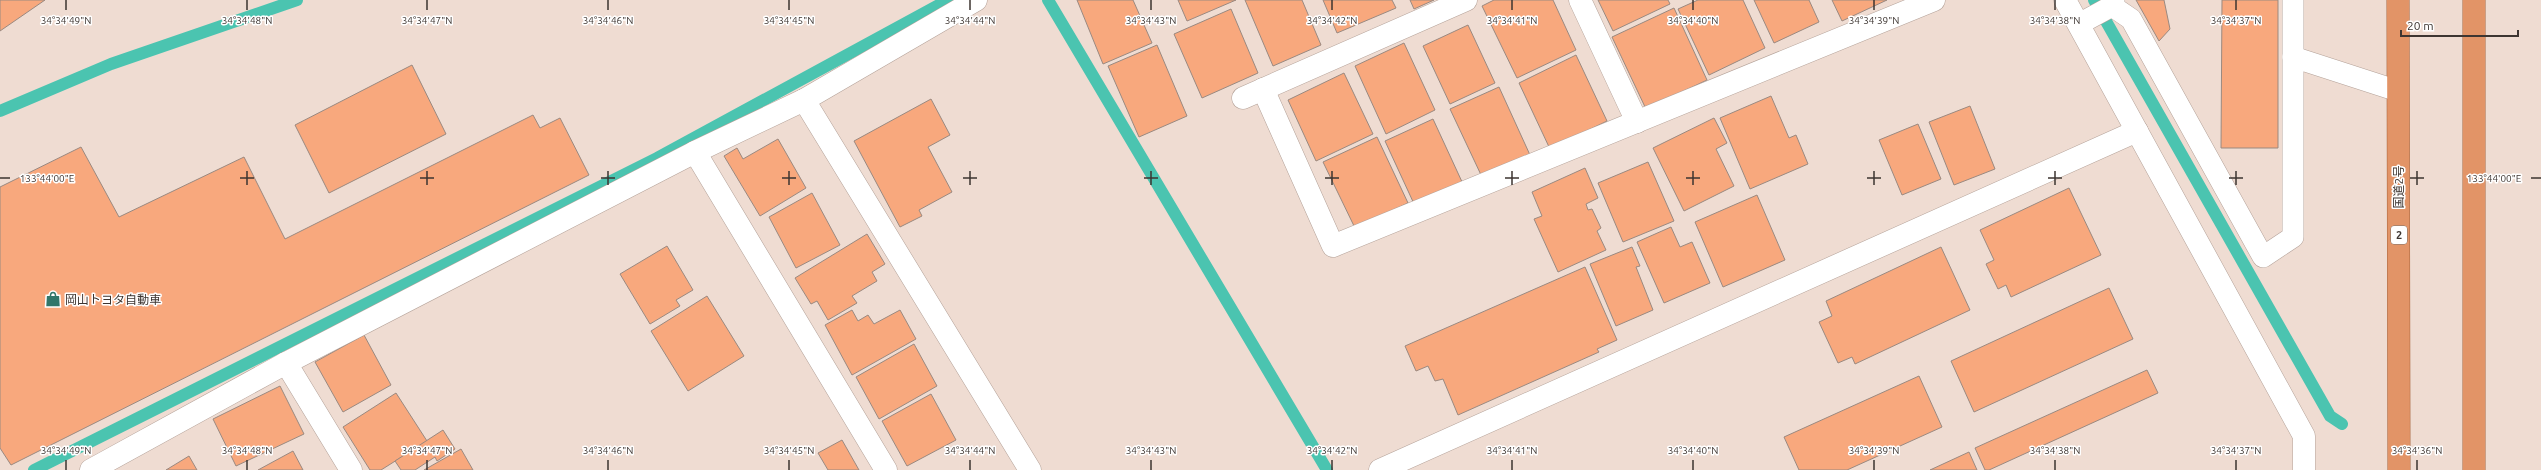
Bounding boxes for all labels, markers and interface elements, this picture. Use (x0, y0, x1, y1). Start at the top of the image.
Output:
scale bar (2401, 12, 2518, 38)
text: 34°34'49"N (41, 15, 91, 26)
text: 34°34'48"N (222, 15, 272, 26)
text: 34°34'47"N (402, 15, 452, 26)
text: 34°34'46"N (583, 15, 633, 26)
text: 34°34'45"N (764, 15, 814, 26)
text: 34°34'44"N (945, 15, 995, 26)
text: 34°34'43"N (1126, 15, 1176, 26)
text: 34°34'42"N (1307, 15, 1357, 26)
text: 34°34'41"N (1487, 15, 1537, 26)
text: 34°34'40"N (1668, 15, 1718, 26)
text: 34°34'39"N (1849, 15, 1899, 26)
text: 34°34'38"N (2030, 15, 2080, 26)
text: 34°34'37"N (2211, 15, 2261, 26)
text: 20 m (2407, 19, 2434, 32)
street label: 国道2号 (2392, 166, 2405, 208)
text: 133°44'00"E (20, 173, 75, 184)
text: 133°44'00"E (2467, 173, 2522, 184)
road number: 2 (2391, 226, 2407, 244)
shop icon: 岡山トヨタ自動車 (44, 290, 62, 308)
place label: 岡山トヨタ自動車 (65, 293, 161, 306)
text: 34°34'49"N (41, 445, 91, 456)
text: 34°34'48"N (222, 445, 272, 456)
text: 34°34'47"N (402, 445, 452, 456)
text: 34°34'46"N (583, 445, 633, 456)
text: 34°34'45"N (764, 445, 814, 456)
text: 34°34'44"N (945, 445, 995, 456)
text: 34°34'43"N (1126, 445, 1176, 456)
text: 34°34'42"N (1307, 445, 1357, 456)
text: 34°34'41"N (1487, 445, 1537, 456)
text: 34°34'40"N (1668, 445, 1718, 456)
text: 34°34'39"N (1849, 445, 1899, 456)
text: 34°34'38"N (2030, 445, 2080, 456)
text: 34°34'37"N (2211, 445, 2261, 456)
text: 34°34'36"N (2392, 445, 2442, 456)

